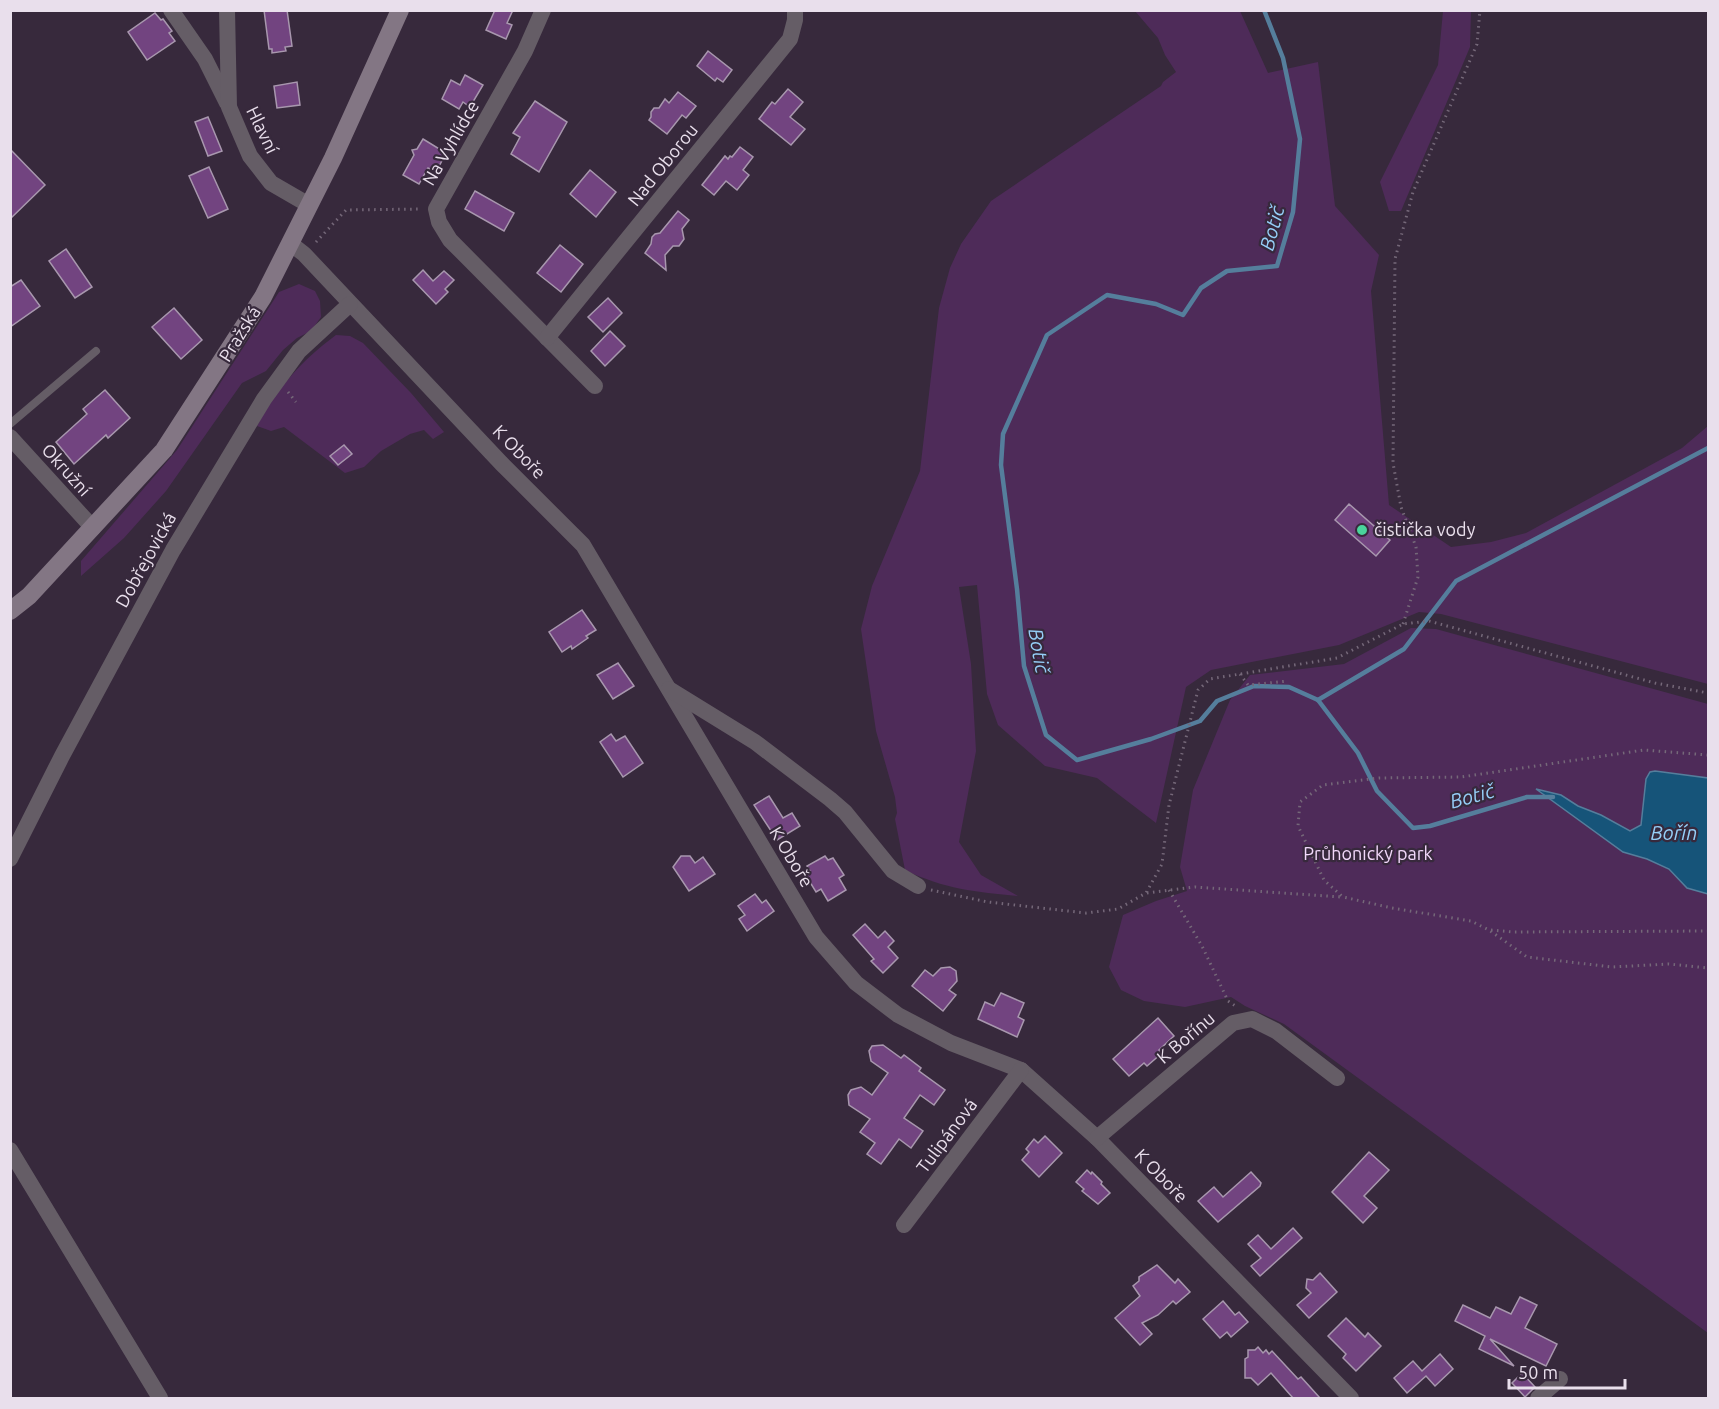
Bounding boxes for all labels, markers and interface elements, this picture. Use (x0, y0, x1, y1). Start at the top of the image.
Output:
street label: Na Vyhlídce (418, 97, 482, 188)
street label: Hlavní (243, 103, 283, 157)
street label: Nad Oborou (623, 119, 701, 209)
water label: Botič (1255, 201, 1289, 253)
street label: Pražská (214, 302, 264, 365)
street label: K Oboře (489, 420, 550, 482)
street label: Okružní (38, 439, 96, 500)
street label: Dobřejovická (111, 509, 179, 610)
place label: čistička vody (1374, 519, 1476, 539)
marker: čistička vody (1355, 523, 1369, 537)
water label: Botič (1024, 627, 1055, 677)
water label: Botič (1447, 778, 1498, 812)
water label: Bořín (1651, 821, 1697, 844)
street label: K Oboře (766, 823, 818, 890)
park label: Průhonický park (1303, 843, 1433, 863)
street label: K Bořínu (1153, 1007, 1218, 1067)
street label: Tulipánová (912, 1094, 981, 1176)
street label: K Oboře (1131, 1144, 1192, 1206)
scale bar (1509, 1352, 1624, 1390)
text: 50 m (1518, 1362, 1558, 1382)

